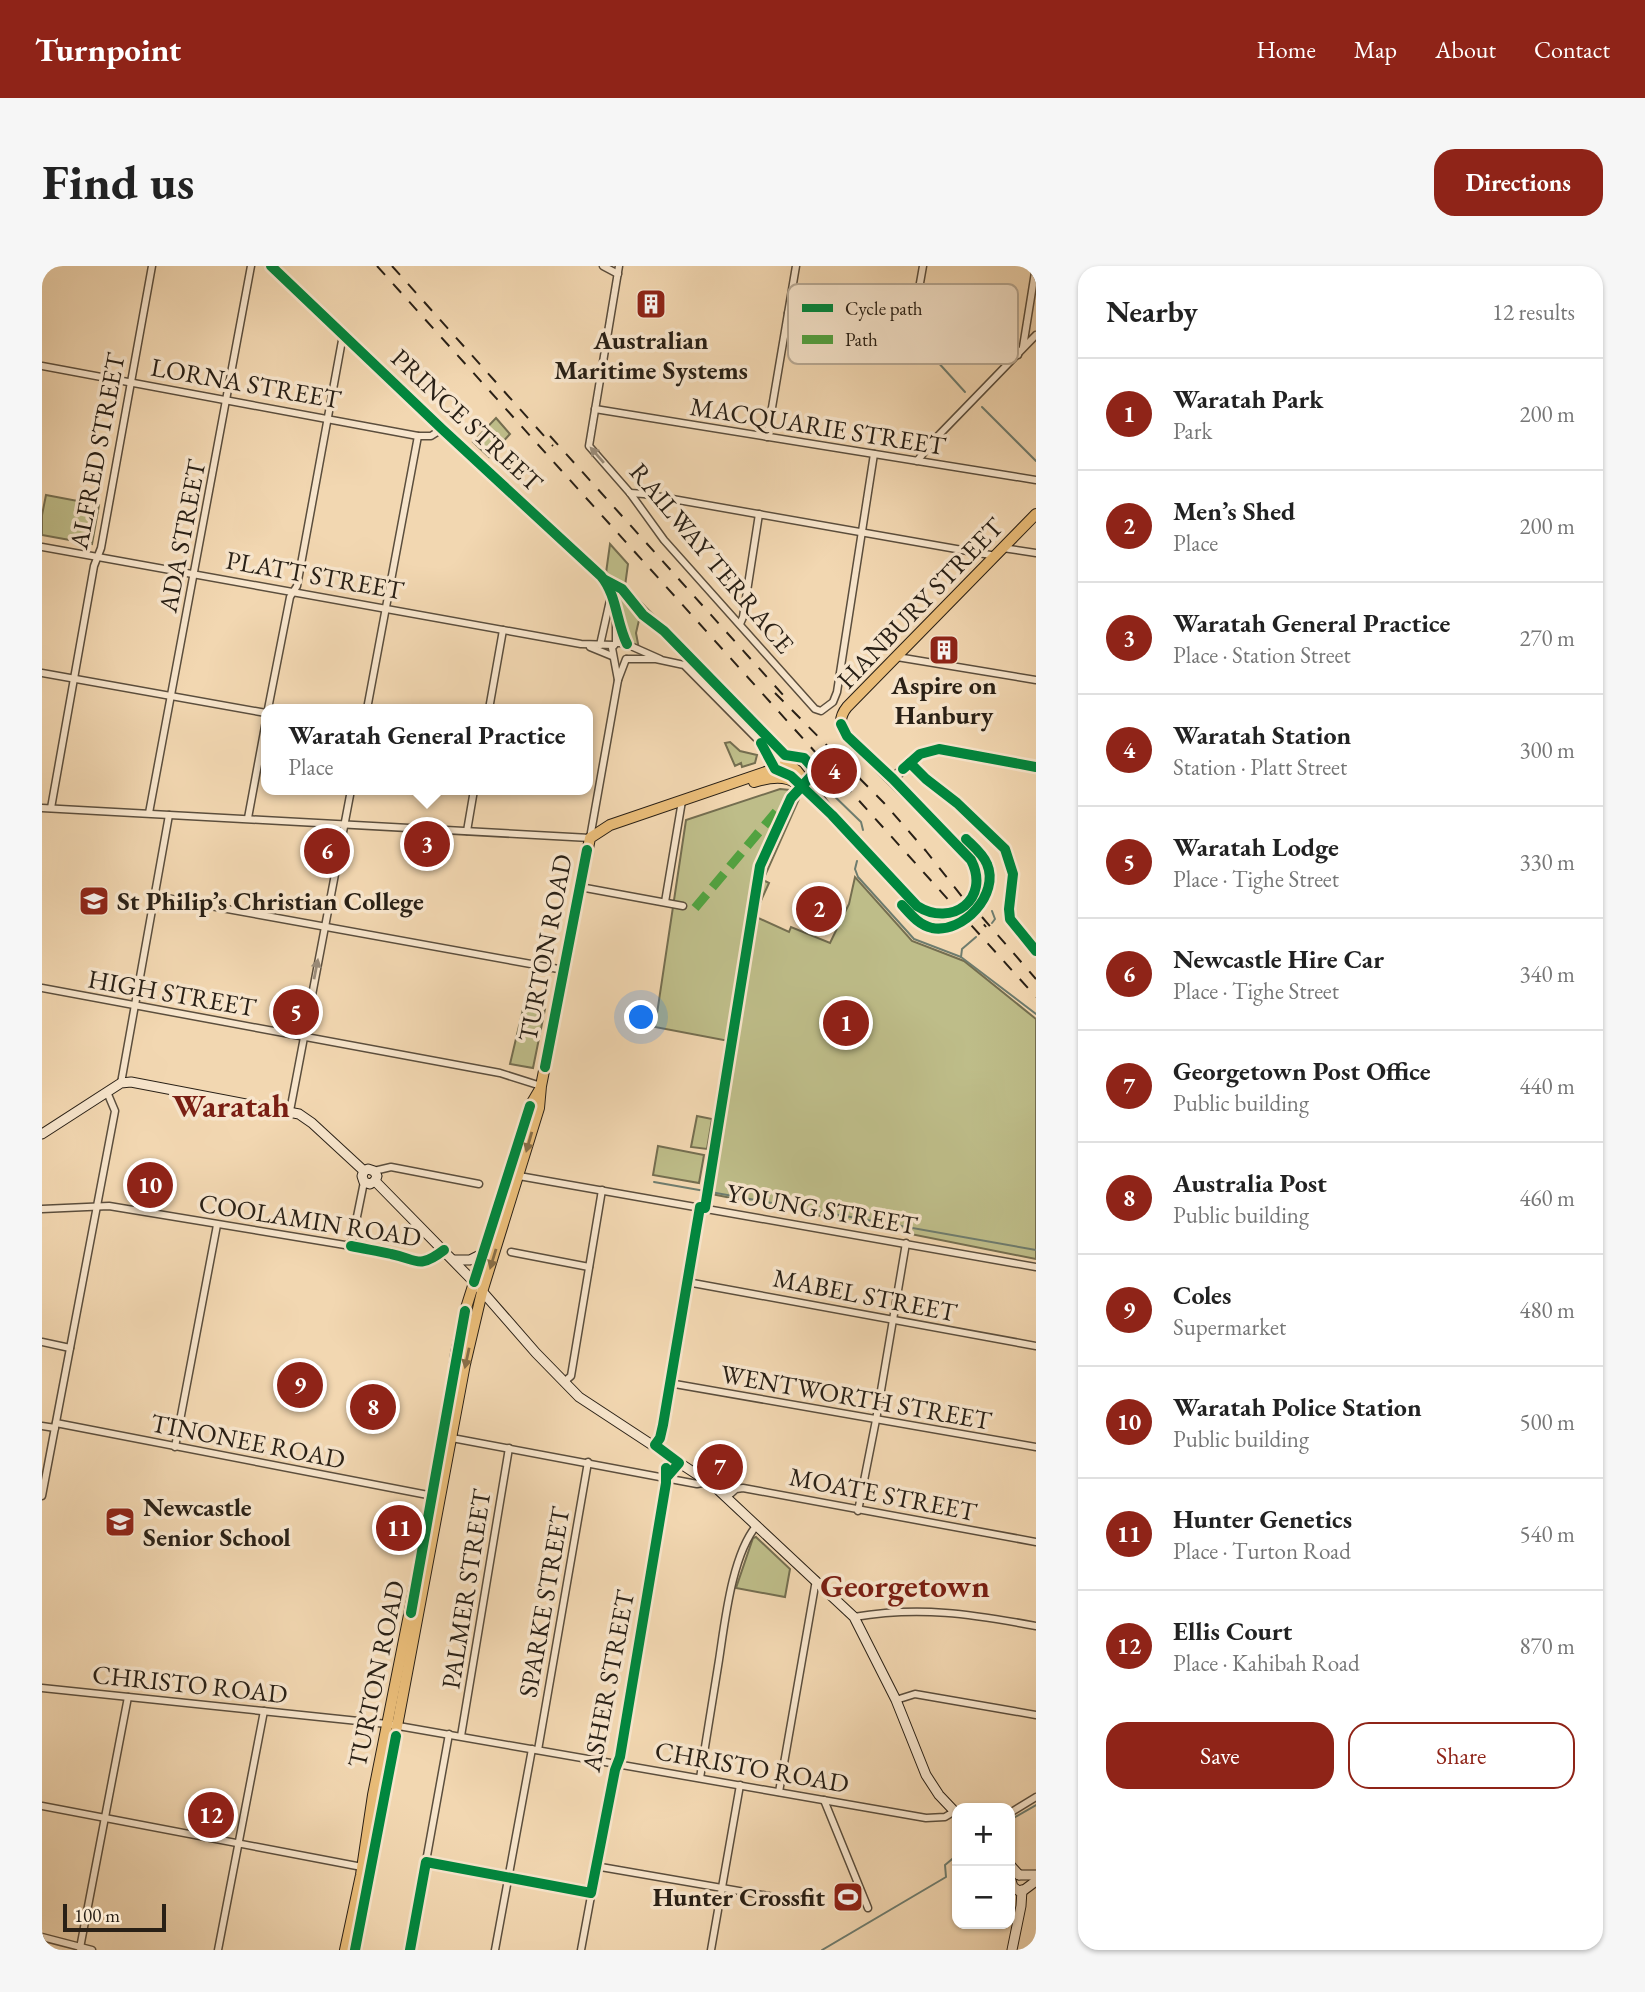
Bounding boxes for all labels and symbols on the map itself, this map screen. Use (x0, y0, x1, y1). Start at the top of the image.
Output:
legend (788, 284, 1018, 364)
building icon: Australian Maritime Systems (634, 287, 668, 321)
text: Cycle path (845, 296, 923, 321)
place label: Australian Maritime Systems (554, 323, 748, 387)
text: Path (845, 327, 878, 352)
street label: PRINCE STREET (384, 341, 550, 499)
street label: ALFRED STREET (61, 349, 133, 553)
street label: LORNA STREET (148, 350, 344, 417)
street label: MACQUARIE STREET (688, 389, 949, 463)
one-way arrow (590, 447, 605, 464)
street label: ADA STREET (150, 456, 214, 616)
street label: RAILWAY TERRACE (622, 456, 802, 661)
street label: HANBURY STREET (829, 510, 1011, 696)
street label: PLATT STREET (223, 543, 407, 607)
building icon: Aspire on Hanbury (927, 633, 961, 667)
place label: Aspire on Hanbury (890, 668, 997, 732)
pin: 4 (811, 745, 857, 797)
pin: 3 (404, 818, 450, 870)
pin: 6 (304, 825, 350, 877)
street label: TURTON ROAD (510, 851, 580, 1045)
pin: 2 (796, 883, 842, 935)
school or university icon: St Philip’s Christian College (77, 884, 111, 918)
place label: St Philip’s Christian College (117, 884, 424, 918)
one-way arrow (311, 958, 322, 980)
street label: HIGH STREET (85, 962, 259, 1025)
pin: 5 (273, 986, 319, 1038)
pin: 1 (823, 997, 869, 1049)
your location (624, 1000, 658, 1034)
district label: Waratah (172, 1084, 290, 1127)
one-way arrow (524, 1132, 534, 1153)
pin: 10 (127, 1159, 173, 1211)
street label: YOUNG STREET (724, 1175, 921, 1243)
street label: COOLAMIN ROAD (196, 1186, 424, 1254)
one-way arrow (487, 1249, 497, 1270)
street label: MABEL STREET (770, 1261, 960, 1330)
one-way arrow (461, 1347, 472, 1369)
street label: WENTWORTH STREET (718, 1356, 995, 1438)
pin: 9 (277, 1359, 323, 1411)
pin: 8 (350, 1381, 396, 1433)
street label: TINONEE ROAD (148, 1406, 348, 1476)
pin: 7 (697, 1441, 743, 1493)
street label: MOATE STREET (786, 1459, 980, 1529)
street label: PALMER STREET (433, 1486, 499, 1691)
place label: Newcastle Senior School (143, 1490, 291, 1554)
pin: 11 (376, 1502, 422, 1554)
street label: SPARKE STREET (511, 1503, 578, 1700)
school or university icon: Newcastle Senior School (103, 1505, 137, 1539)
district label: Georgetown (820, 1564, 990, 1607)
street label: TURTON ROAD (340, 1577, 412, 1771)
street label: ASHER STREET (574, 1587, 642, 1776)
street label: CHRISTO ROAD (91, 1657, 289, 1711)
street label: CHRISTO ROAD (652, 1733, 852, 1801)
pin: 12 (188, 1789, 234, 1841)
place label: Hunter Crossfit (653, 1880, 825, 1914)
sports icon: Hunter Crossfit (831, 1880, 865, 1914)
scale bar (63, 1901, 166, 1933)

